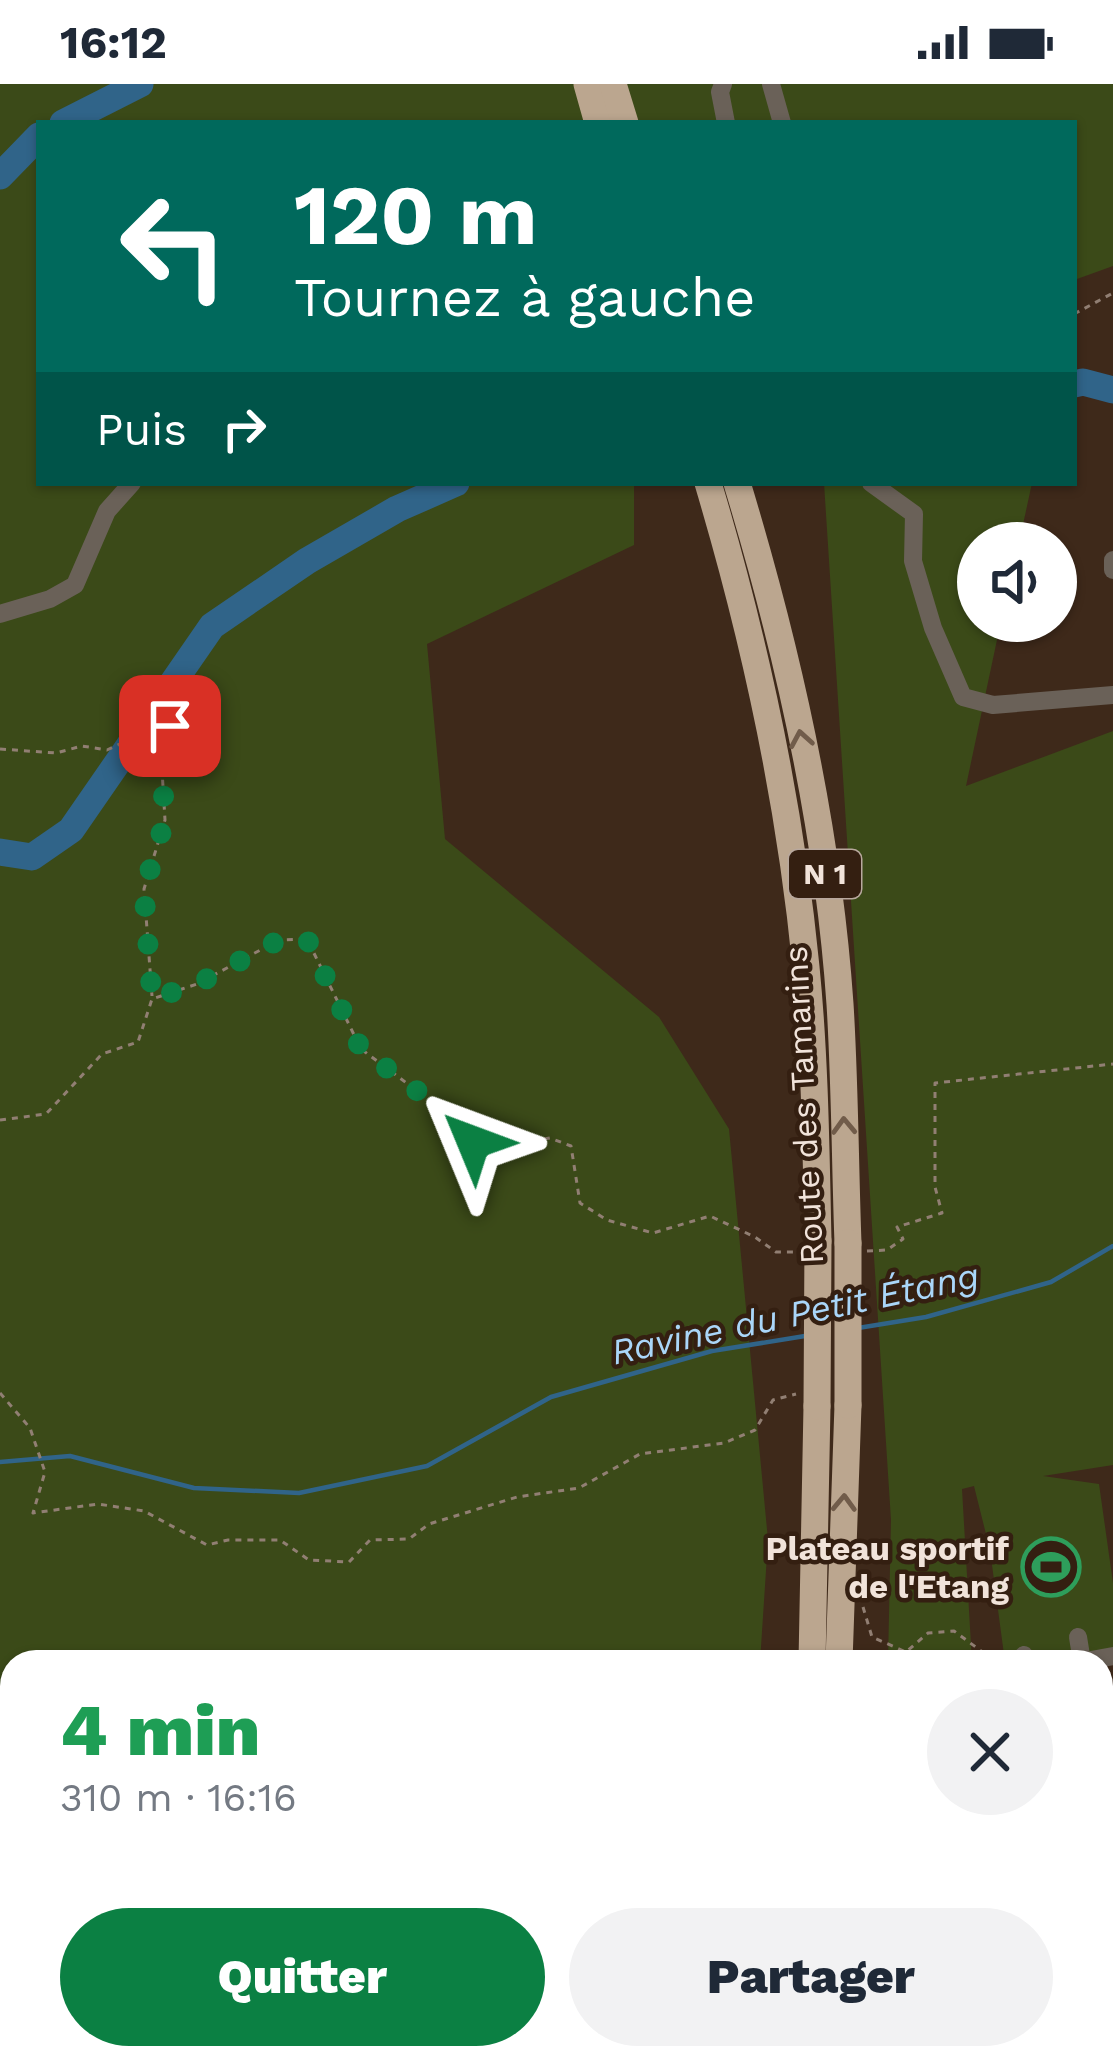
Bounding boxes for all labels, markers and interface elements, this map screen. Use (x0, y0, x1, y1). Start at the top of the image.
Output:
text: 16:12 (60, 16, 167, 69)
text: 120 m (294, 166, 537, 264)
icon: left (96, 168, 252, 324)
text: Tournez à gauche (294, 266, 755, 329)
icon: right (211, 396, 277, 462)
text: Puis (96, 403, 187, 456)
map controls (957, 522, 1077, 642)
button: sound (957, 522, 1077, 642)
pin (119, 675, 221, 777)
icon: arrive (137, 693, 203, 759)
one-way arrow (789, 729, 815, 749)
road number: N 1 (789, 850, 861, 898)
street label: Route des Tamarins (776, 945, 831, 1265)
position arrow (410, 1079, 536, 1205)
one-way arrow (831, 1116, 857, 1135)
water label: Ravine du Petit Étang (607, 1254, 983, 1374)
one-way arrow (831, 1493, 857, 1512)
place label: Plateau sportif de l'Etang (765, 1529, 1010, 1606)
sports icon: Plateau sportif de l'Etang (1020, 1536, 1082, 1598)
text: 4 min (60, 1688, 260, 1772)
button: close (927, 1689, 1053, 1815)
text: 310 m · 16:16 (60, 1775, 297, 1820)
button: Quitter (60, 1908, 545, 2046)
button: Partager (569, 1908, 1053, 2046)

